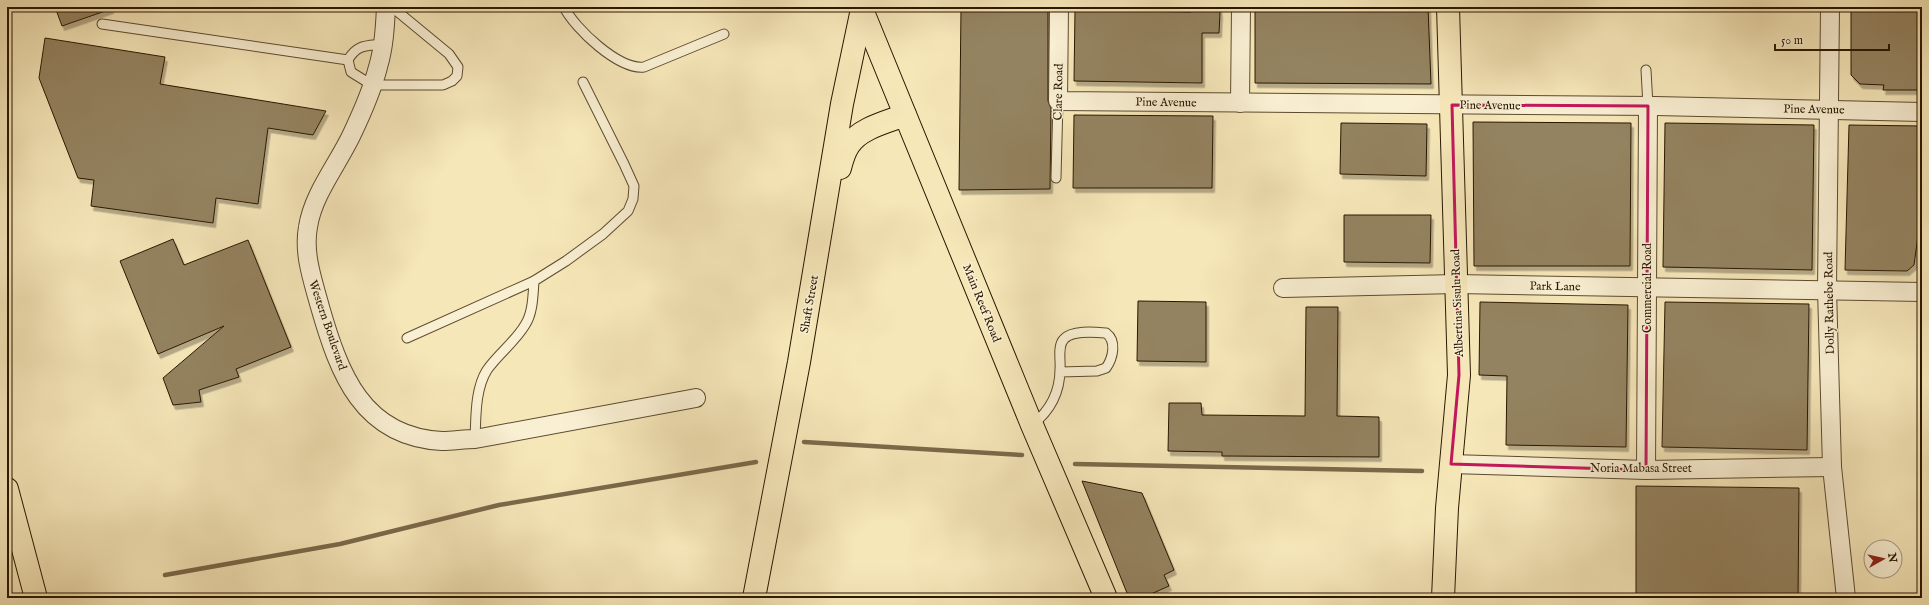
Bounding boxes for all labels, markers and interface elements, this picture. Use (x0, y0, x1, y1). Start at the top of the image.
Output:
scale bar (1775, 26, 1889, 52)
text: 50 m (1781, 33, 1803, 48)
street label: Clare Road (1051, 63, 1067, 120)
street label: Pine Avenue (1135, 94, 1197, 111)
street label: Pine Avenue (1459, 97, 1521, 114)
street label: Pine Avenue (1783, 101, 1845, 118)
street label: Commercial Road (1640, 242, 1655, 333)
street label: Albertina Sisulu Road (1448, 248, 1467, 358)
street label: Dolly Rathebe Road (1821, 251, 1838, 355)
street label: Main Reef Road (959, 262, 1004, 345)
street label: Shaft Street (797, 274, 822, 334)
street label: Western Boulevard (305, 278, 350, 373)
street label: Park Lane (1529, 279, 1581, 294)
street label: Noria Mabasa Street (1590, 461, 1692, 476)
north arrow (1863, 539, 1903, 579)
text: N (1884, 551, 1900, 564)

